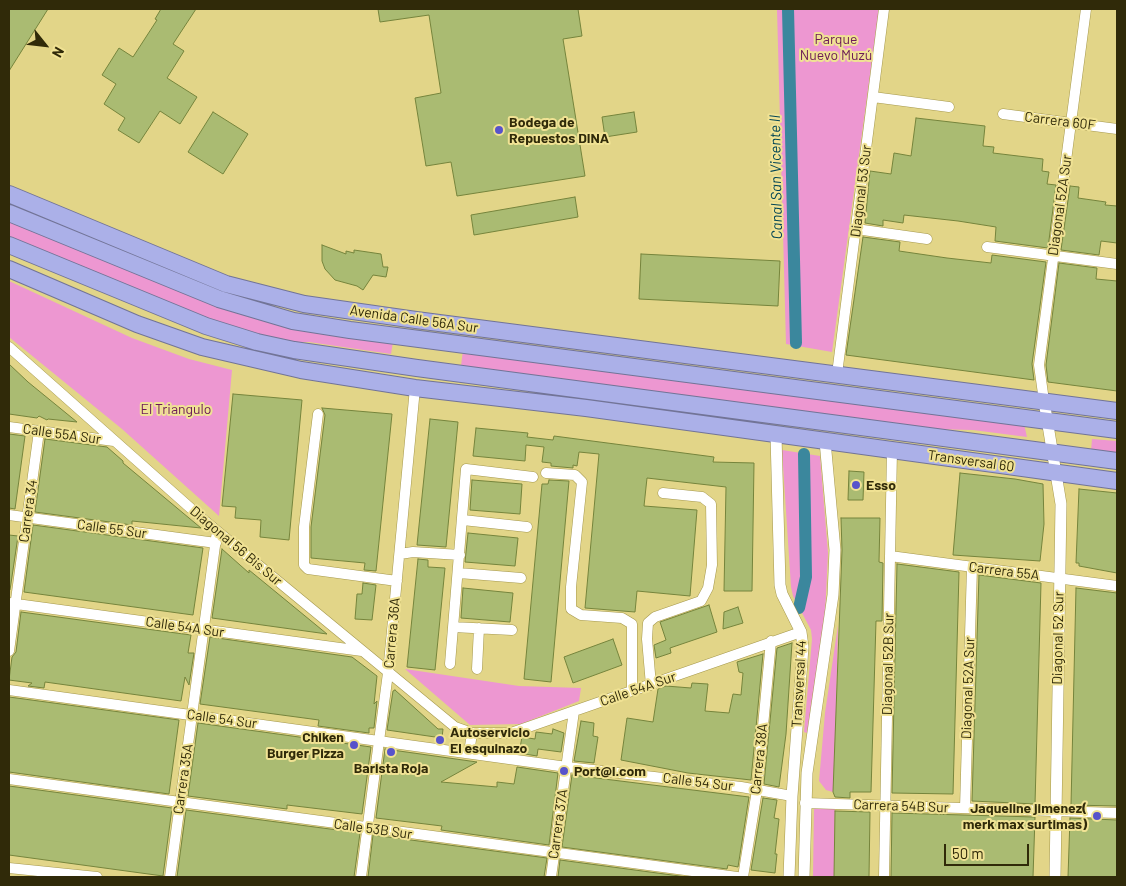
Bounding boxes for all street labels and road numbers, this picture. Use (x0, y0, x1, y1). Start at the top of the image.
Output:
street label: Carrera 60F (1024, 108, 1096, 134)
street label: Diagonal 53 Sur (847, 144, 875, 238)
street label: Diagonal 52A Sur (1045, 153, 1075, 257)
street label: Avenida Calle 56A Sur (349, 302, 479, 336)
street label: Calle 55A Sur (22, 420, 102, 448)
street label: Transversal 60 (927, 447, 1015, 475)
street label: Carrera 34 (15, 479, 41, 543)
street label: Diagonal 56 Bis Sur (187, 503, 285, 589)
street label: Calle 55 Sur (76, 516, 148, 542)
street label: Carrera 55A (968, 558, 1040, 584)
street label: Diagonal 52 Sur (1049, 591, 1067, 685)
street label: Carrera 36A (381, 597, 403, 669)
street label: Calle 54A Sur (145, 613, 225, 641)
street label: Diagonal 52B Sur (879, 613, 897, 715)
street label: Diagonal 52A Sur (958, 637, 978, 739)
street label: Transversal 44 (788, 640, 810, 728)
street label: Calle 54A Sur (598, 668, 678, 710)
street label: Calle 54 Sur (186, 706, 258, 732)
street label: Carrera 38A (747, 723, 771, 795)
street label: Carrera 35A (170, 743, 196, 815)
street label: Calle 54 Sur (662, 769, 734, 795)
street label: Carrera 37A (545, 788, 571, 860)
street label: Carrera 54B Sur (853, 796, 949, 816)
street label: Calle 53B Sur (333, 815, 413, 843)

